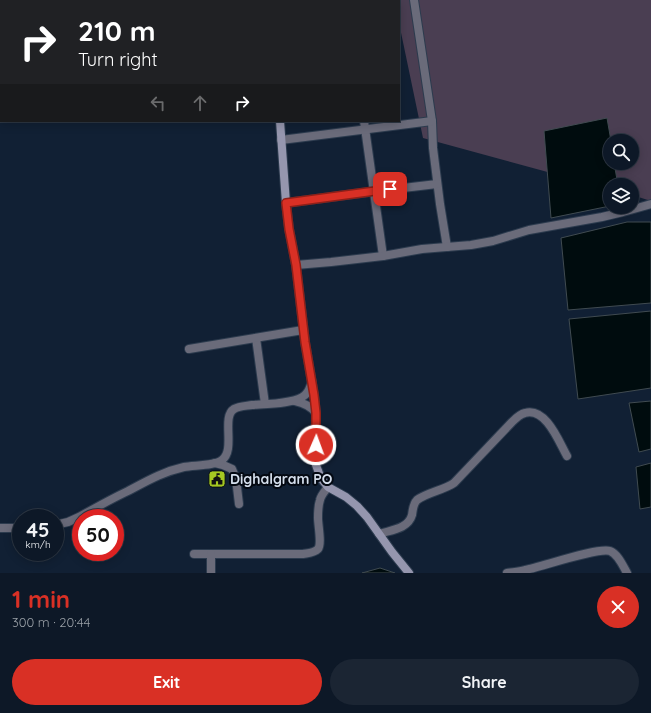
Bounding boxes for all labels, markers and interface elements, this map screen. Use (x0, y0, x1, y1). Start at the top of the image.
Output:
text: 210 m (78, 13, 156, 48)
icon: right (12, 16, 64, 68)
text: Turn right (78, 48, 158, 71)
icon: left (147, 92, 169, 114)
icon: ahead (189, 92, 211, 114)
icon: right (231, 92, 253, 114)
map controls (603, 134, 639, 214)
button: search (603, 134, 639, 170)
pin (373, 172, 407, 206)
icon: arrive (379, 178, 401, 200)
button: layers (603, 178, 639, 214)
position arrow (295, 424, 337, 466)
public building icon: Dighalgram PO (207, 469, 227, 489)
place label: Dighalgram PO (230, 470, 333, 488)
speed limit sign: 50 (72, 509, 124, 561)
text: 45 (26, 517, 50, 542)
text: km/h (25, 538, 51, 551)
text: 1 min (12, 584, 70, 614)
button: close (597, 586, 639, 628)
text: 300 m · 20:44 (12, 614, 90, 630)
button: Exit (12, 659, 322, 705)
button: Share (330, 659, 639, 705)

